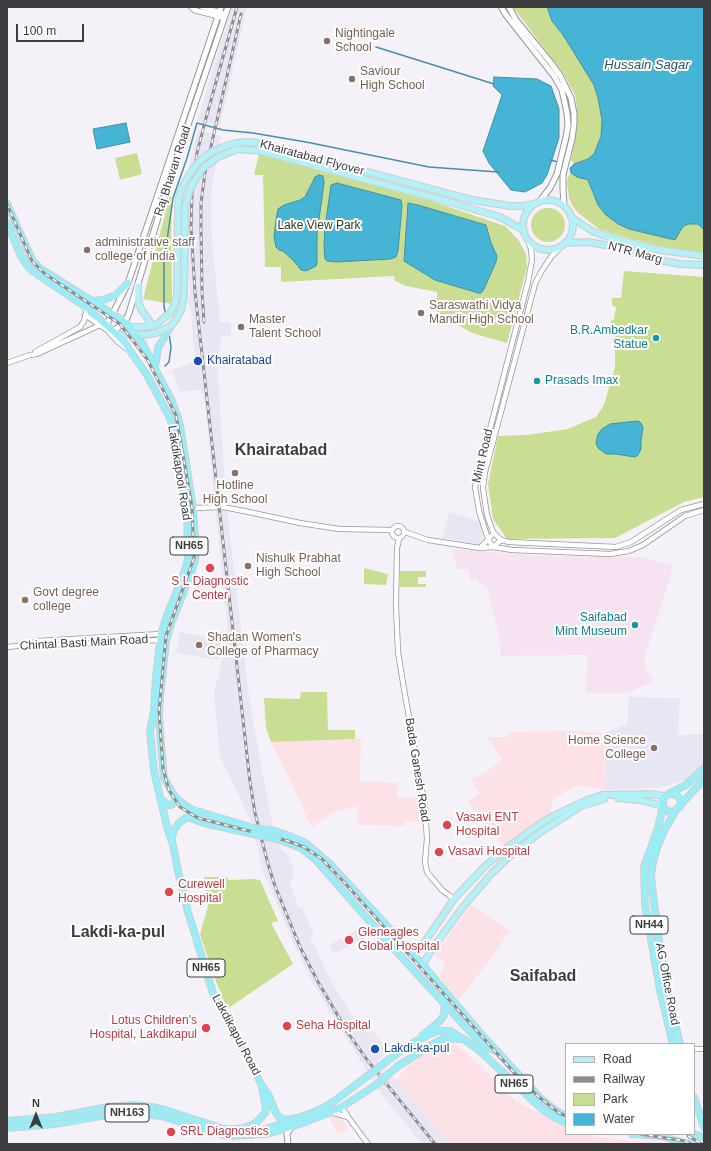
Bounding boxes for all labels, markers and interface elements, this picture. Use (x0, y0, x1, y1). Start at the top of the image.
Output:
scale bar (18, 16, 86, 42)
text: 100 m (23, 24, 56, 38)
place label: Nightingale School (335, 27, 395, 55)
marker: Nightingale School (322, 36, 332, 46)
water label: Hussain Sagar (604, 57, 690, 73)
place label: Saviour High School (360, 65, 425, 93)
marker: Saviour High School (347, 74, 357, 84)
street label: Raj Bhavan Road (152, 124, 194, 218)
street label: Khairatabad Flyover (258, 137, 366, 179)
park label: Lake View Park (277, 219, 361, 233)
place label: administrative staff college of india (95, 236, 195, 264)
street label: NTR Marg (606, 239, 664, 267)
marker: administrative staff college of india (82, 245, 92, 255)
place label: Saraswathi Vidya Mandir High School (429, 299, 534, 327)
marker: Saraswathi Vidya Mandir High School (416, 308, 426, 318)
place label: Master Talent School (249, 313, 321, 341)
marker: Master Talent School (236, 322, 246, 332)
place label: B.R.Ambedkar Statue (570, 324, 648, 352)
marker: B.R.Ambedkar Statue (651, 333, 661, 343)
place label: Khairatabad (207, 354, 272, 368)
marker: Khairatabad (192, 355, 204, 367)
place label: Prasads Imax (545, 374, 618, 388)
marker: Prasads Imax (532, 376, 542, 386)
street label: Lakdikapool Road (164, 424, 194, 522)
street label: Mint Road (470, 428, 496, 484)
district label: Khairatabad (235, 441, 327, 461)
marker: Hotline High School (230, 468, 240, 478)
place label: Hotline High School (203, 479, 267, 507)
road number: NH65 (170, 537, 208, 555)
place label: Nishulk Prabhat High School (256, 552, 341, 580)
marker: Nishulk Prabhat High School (243, 561, 253, 571)
marker: S L Diagnostic Center (204, 562, 216, 574)
place label: S L Diagnostic Center (171, 575, 249, 603)
place label: Govt degree college (33, 586, 99, 614)
marker: Govt degree college (20, 595, 30, 605)
place label: Saifabad Mint Museum (555, 611, 627, 639)
marker: Saifabad Mint Museum (630, 620, 640, 630)
place label: Shadan Women's College of Pharmacy (207, 631, 318, 659)
street label: Chintal Basti Main Road (19, 632, 149, 654)
marker: Shadan Women's College of Pharmacy (194, 640, 204, 650)
street label: Bada Ganesh Road (402, 717, 432, 823)
place label: Home Science College (568, 734, 646, 762)
marker: Home Science College (649, 743, 659, 753)
place label: Vasavi ENT Hospital (456, 811, 518, 839)
marker: Vasavi ENT Hospital (441, 819, 453, 831)
place label: Vasavi Hospital (448, 845, 530, 859)
marker: Vasavi Hospital (433, 846, 445, 858)
place label: Curewell Hospital (178, 878, 225, 906)
marker: Curewell Hospital (163, 886, 175, 898)
road number: NH44 (630, 916, 668, 934)
district label: Lakdi-ka-pul (71, 923, 165, 943)
place label: Gleneagles Global Hospital (358, 926, 439, 954)
marker: Gleneagles Global Hospital (343, 934, 355, 946)
street label: AG Office Road (652, 941, 682, 1027)
road number: NH65 (187, 959, 225, 977)
district label: Saifabad (510, 967, 576, 987)
street label: Lakdikapul Road (209, 992, 263, 1078)
place label: Lotus Children's Hospital, Lakdikapul (90, 1014, 197, 1042)
place label: Seha Hospital (296, 1019, 371, 1033)
marker: Seha Hospital (281, 1020, 293, 1032)
marker: Lotus Children's Hospital, Lakdikapul (200, 1022, 212, 1034)
place label: Lakdi-ka-pul (384, 1042, 449, 1056)
marker: Lakdi-ka-pul (369, 1043, 381, 1055)
legend (565, 1043, 695, 1135)
text: Road (603, 1052, 632, 1066)
text: Railway (603, 1072, 645, 1086)
road number: NH65 (495, 1075, 533, 1093)
text: Park (603, 1092, 628, 1106)
north arrow (16, 1095, 56, 1135)
text: N (32, 1097, 40, 1109)
road number: NH163 (105, 1104, 149, 1122)
text: Water (603, 1112, 635, 1126)
place label: SRL Diagnostics (180, 1125, 269, 1139)
marker: SRL Diagnostics (165, 1126, 177, 1138)

